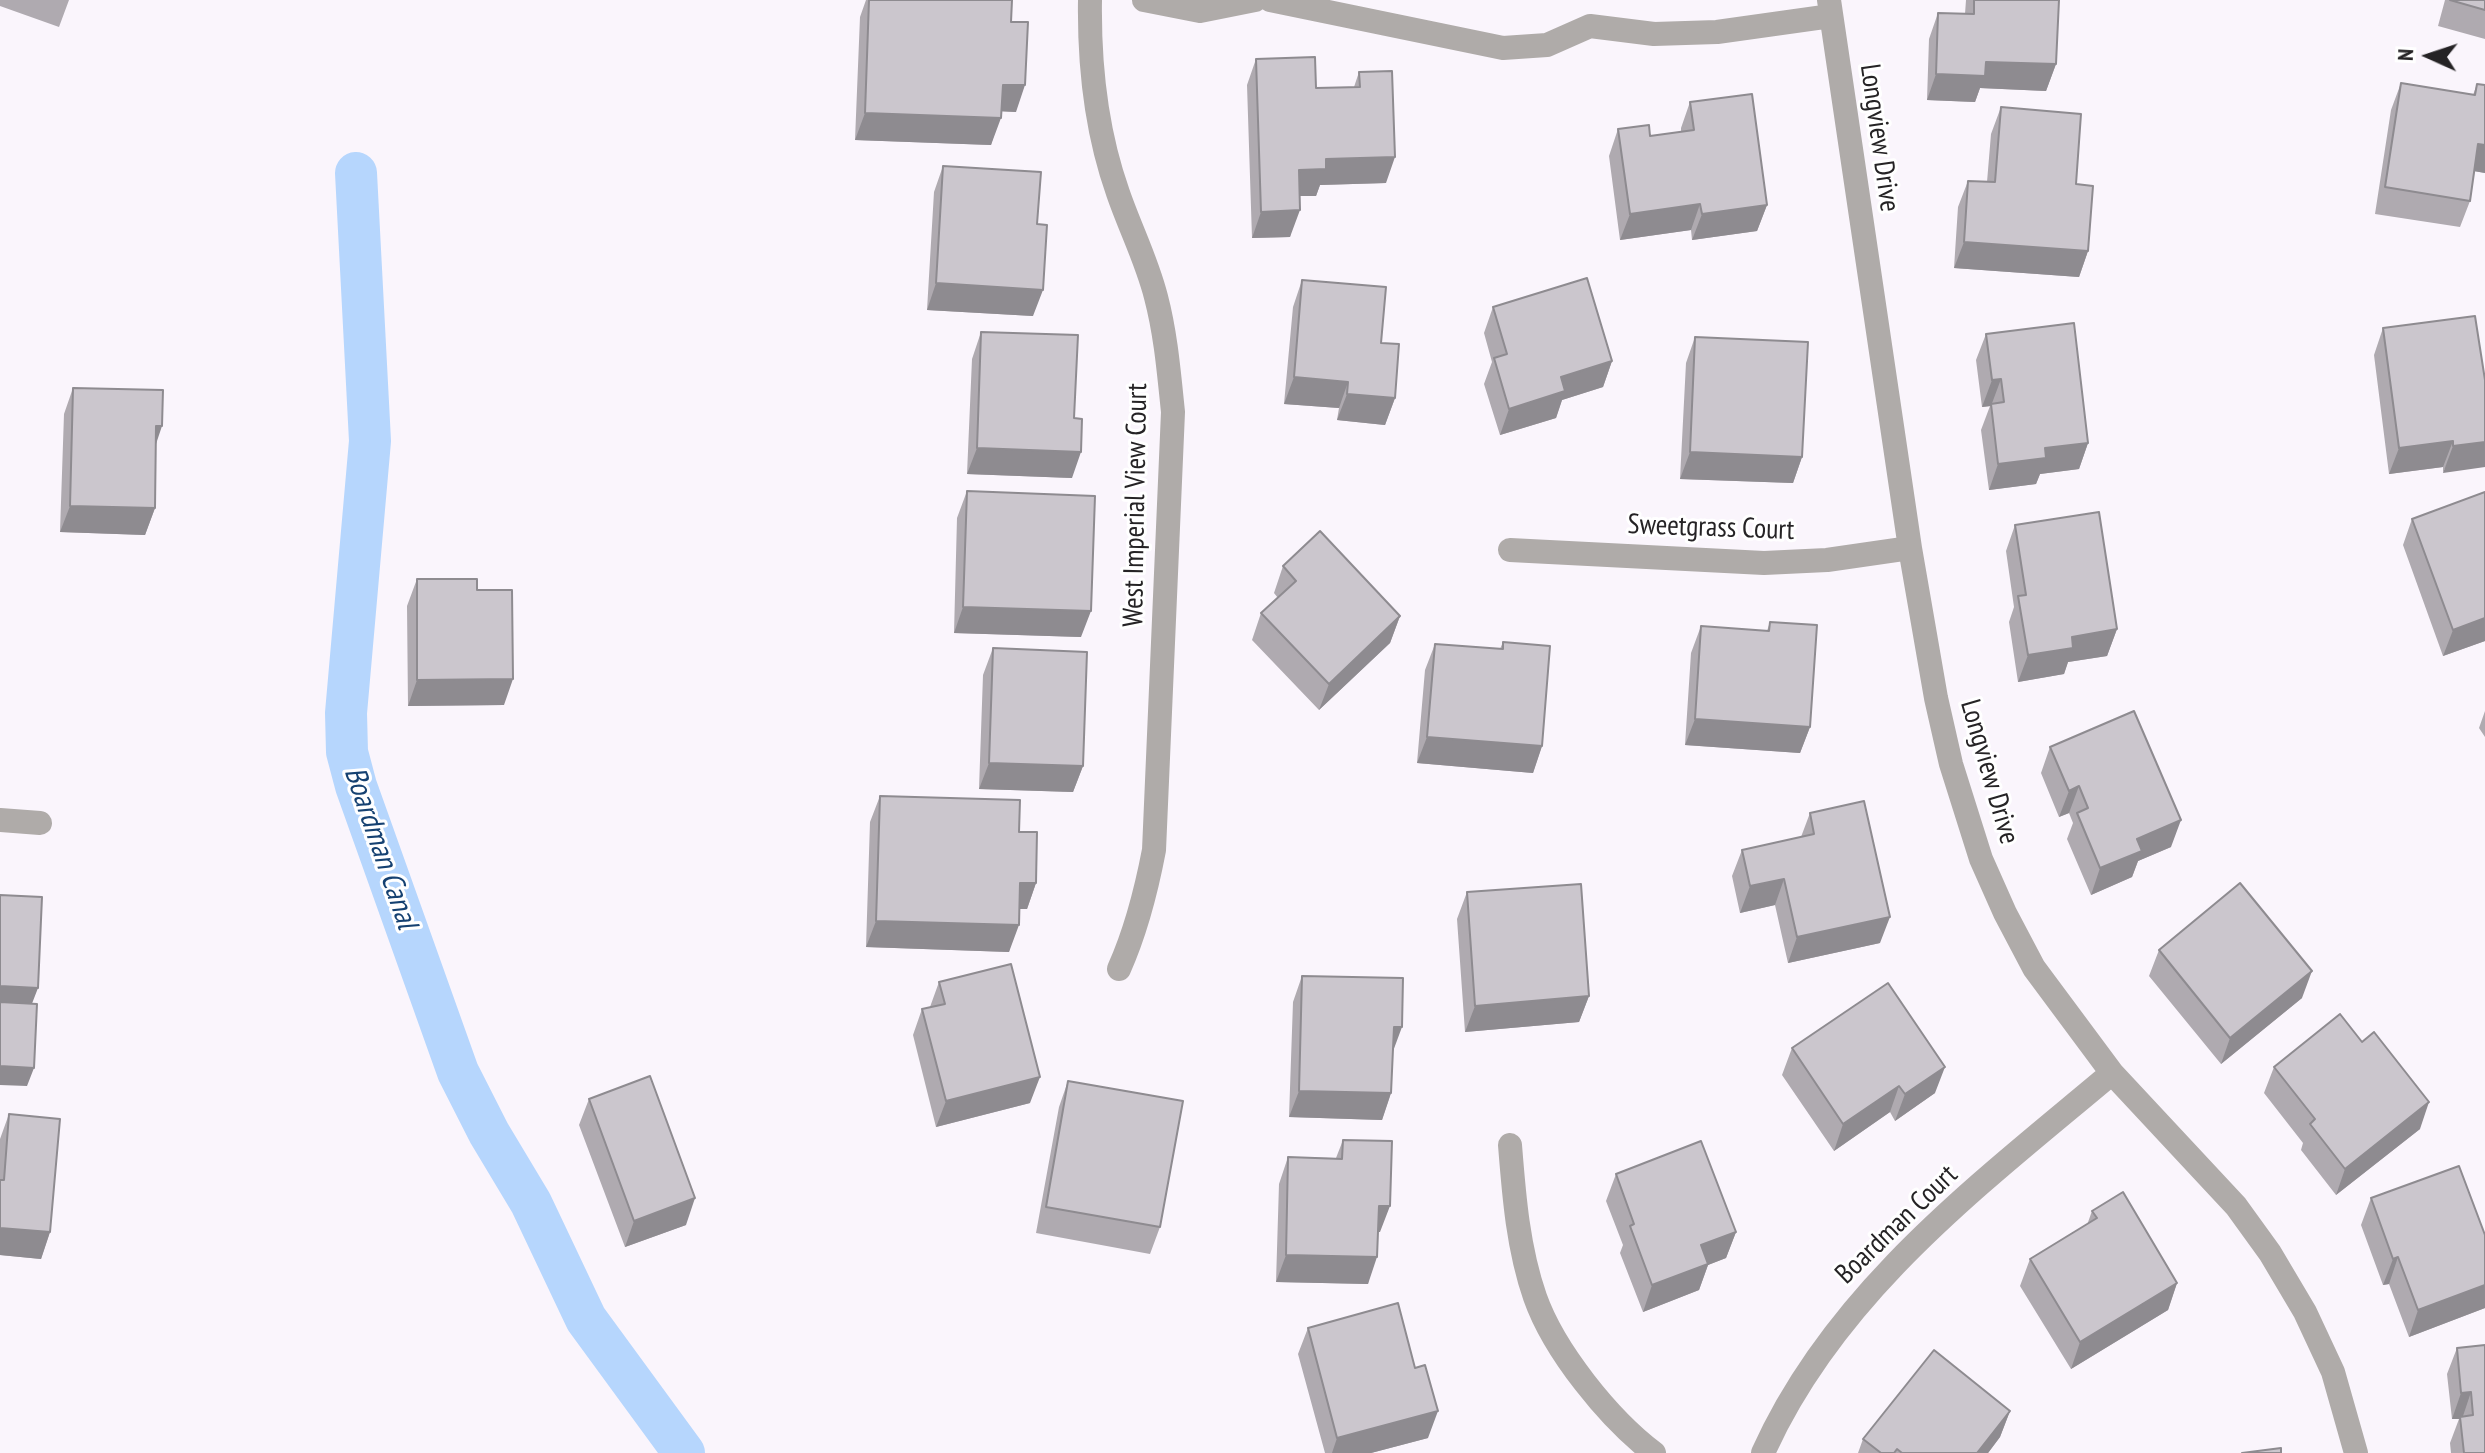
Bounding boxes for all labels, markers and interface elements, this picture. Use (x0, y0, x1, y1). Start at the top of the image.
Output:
north arrow (2389, 16, 2469, 96)
text: N (2391, 48, 2419, 61)
street label: Longview Drive (1852, 62, 1906, 214)
street label: West Imperial View Court (1117, 383, 1155, 627)
street label: Sweetgrass Court (1627, 508, 1795, 548)
street label: Longview Drive (1952, 696, 2026, 848)
water label: Boardman Canal (335, 762, 425, 934)
street label: Boardman Court (1829, 1159, 1965, 1291)

